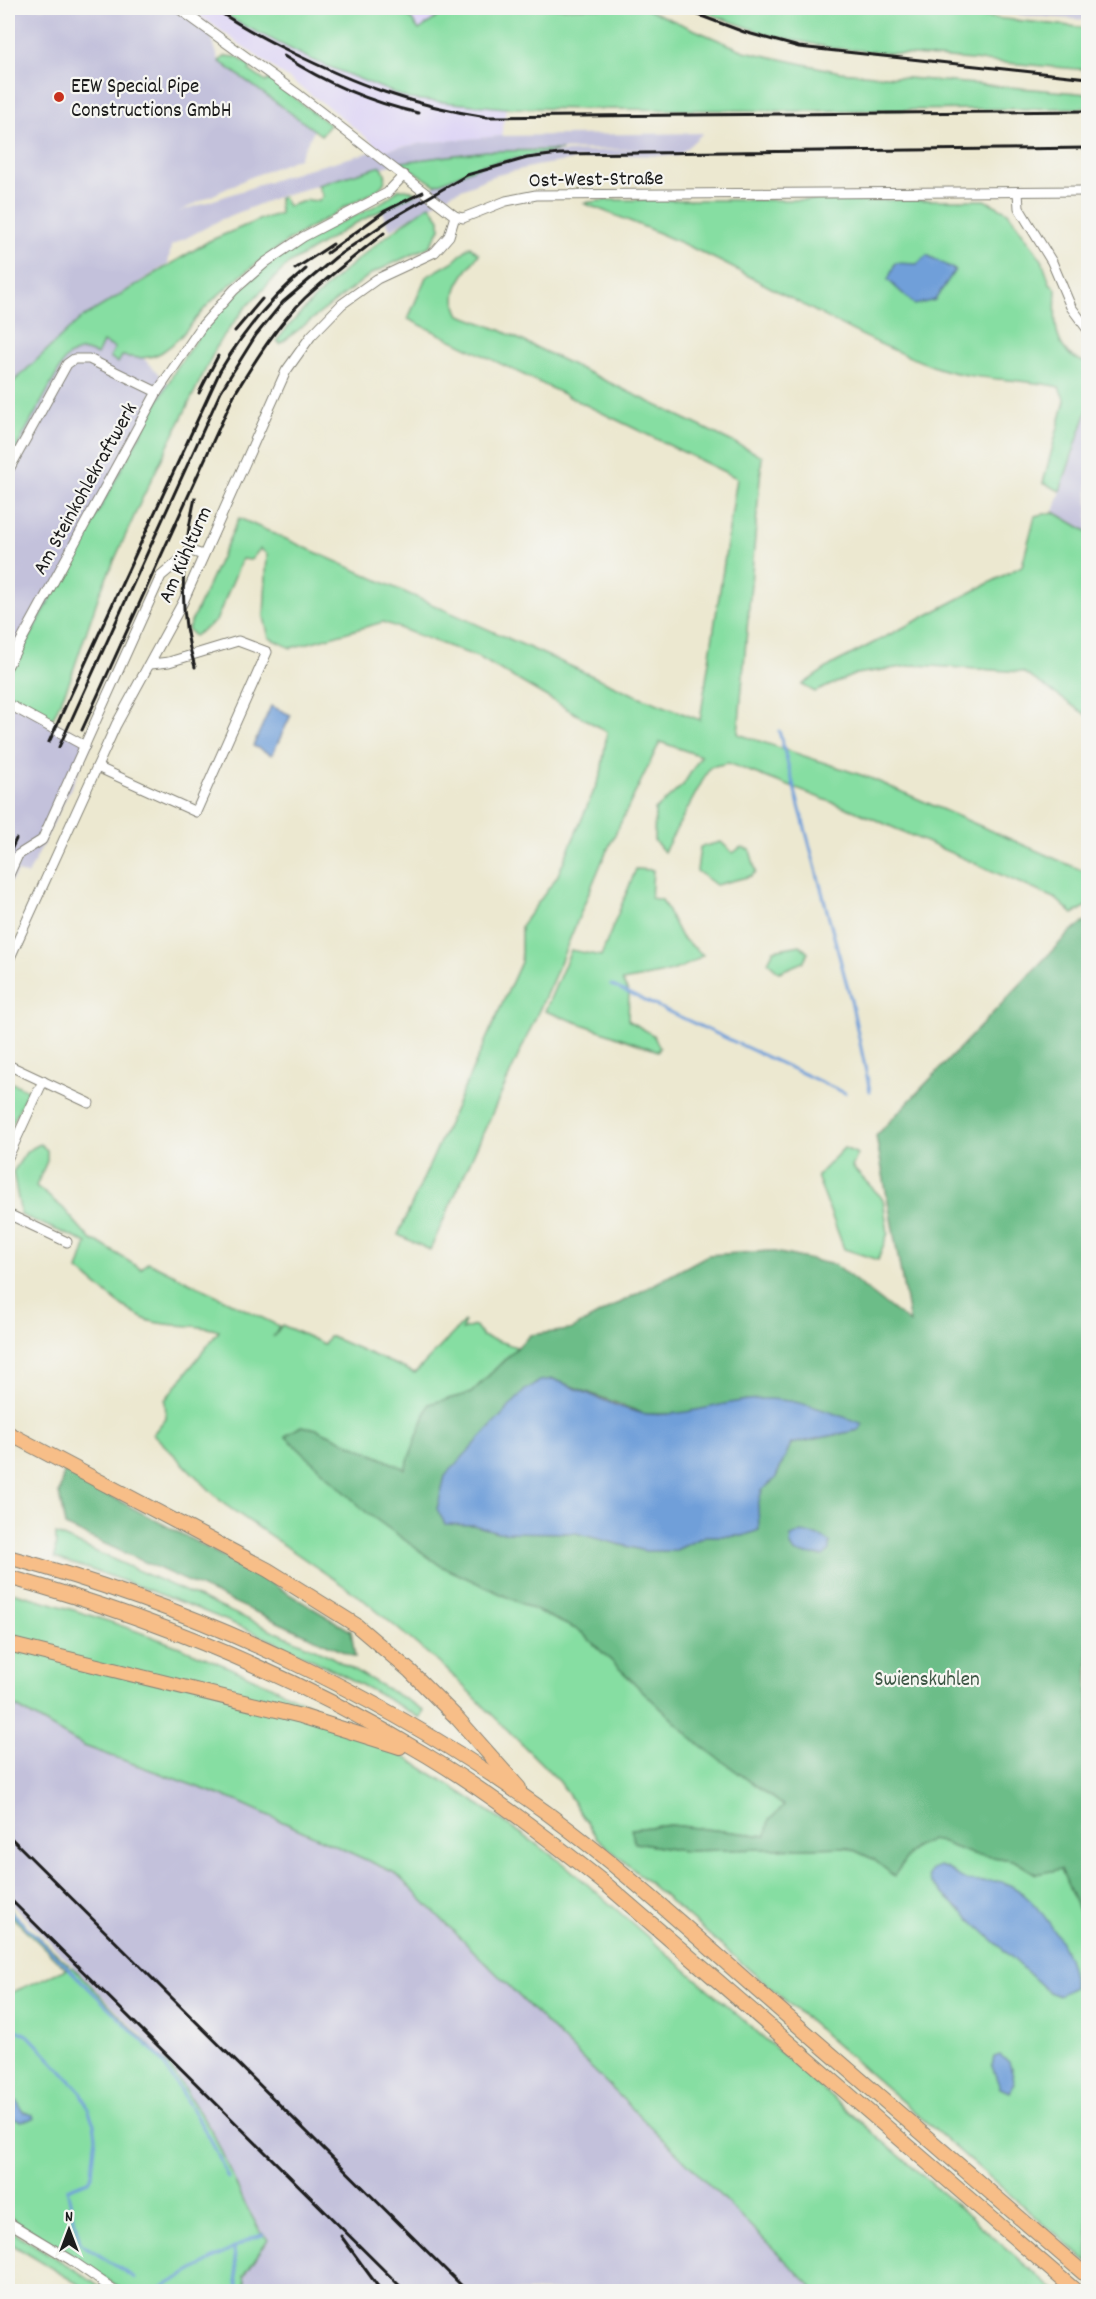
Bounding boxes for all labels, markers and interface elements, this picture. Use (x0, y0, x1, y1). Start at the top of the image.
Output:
place label: EEW Special Pipe Constructions GmbH (71, 73, 231, 127)
marker: EEW Special Pipe Constructions GmbH (52, 90, 66, 104)
street label: Ost-West-Straße (528, 165, 664, 197)
street label: Am Steinkohlekraftwerk (27, 398, 146, 581)
street label: Am Kühlturm (152, 502, 221, 608)
park label: Swienskuhlen (874, 1666, 980, 1696)
north arrow (39, 2200, 99, 2260)
text: N (65, 2206, 73, 2229)

